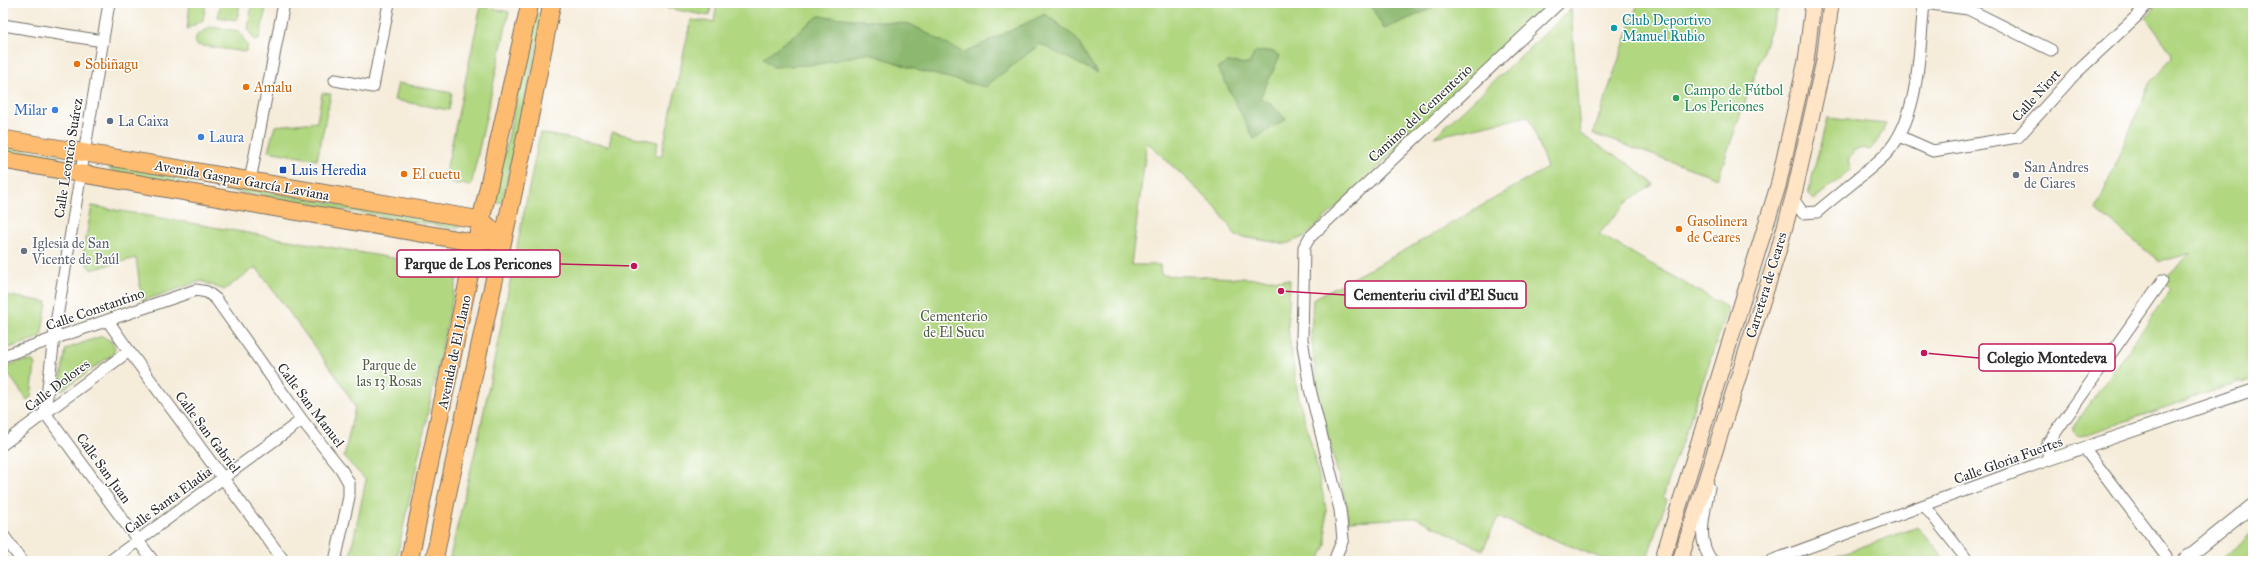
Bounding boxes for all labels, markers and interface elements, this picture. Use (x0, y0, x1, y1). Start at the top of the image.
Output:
place label: Club Deportivo Manuel Rubio (1622, 12, 1711, 45)
marker: Club Deportivo Manuel Rubio (1609, 23, 1619, 33)
place label: Sobiñagu (85, 56, 139, 73)
marker: Sobiñagu (72, 59, 82, 69)
street label: Camino del Cementerio (1365, 61, 1476, 166)
street label: Calle Niort (2008, 66, 2064, 125)
place label: Amalu (253, 79, 293, 96)
marker: Amalu (241, 82, 251, 92)
place label: Campo de Fútbol Los Pericones (1684, 82, 1784, 115)
marker: Campo de Fútbol Los Pericones (1671, 93, 1681, 103)
street label: Calle Leoncio Suárez (51, 96, 86, 219)
place label: Milar (14, 102, 48, 119)
marker: Milar (50, 105, 60, 115)
place label: La Caixa (118, 113, 169, 130)
marker: La Caixa (105, 116, 115, 126)
place label: Laura (209, 129, 244, 146)
marker: Laura (196, 132, 206, 142)
street label: Avenida Gaspar García Laviana (152, 157, 331, 204)
place label: San Andres de Ciares (2024, 159, 2089, 192)
place label: Luis Heredia (291, 162, 366, 179)
marker: Luis Heredia (278, 165, 288, 175)
place label: El cuetu (412, 166, 461, 183)
marker: El cuetu (399, 169, 409, 179)
marker: San Andres de Ciares (2011, 170, 2021, 180)
place label: Gasolinera de Ceares (1687, 213, 1748, 246)
marker: Gasolinera de Ceares (1674, 224, 1684, 234)
street label: Carretera de Ceares (1742, 230, 1791, 340)
place label: Iglesia de San Vicente de Paúl (31, 235, 120, 268)
marker: Iglesia de San Vicente de Paúl (19, 246, 29, 256)
callout: Parque de Los Pericones (397, 250, 560, 277)
text: Parque de Los Pericones (404, 255, 552, 274)
callout: Cementeriu civil d'El Sucu (1345, 281, 1526, 308)
street label: Calle Constantino (44, 285, 147, 334)
text: Cementeriu civil d'El Sucu (1354, 286, 1518, 304)
street label: Avenida de El Llano (434, 294, 475, 412)
park label: Cementerio de El Sucu (920, 308, 988, 341)
callout: Colegio Montedeva (1979, 344, 2115, 371)
text: Colegio Montedeva (1987, 349, 2108, 368)
street label: Calle Dolores (21, 355, 93, 415)
park label: Parque de las 13 Rosas (357, 357, 421, 390)
street label: Calle San Manuel (273, 360, 348, 451)
street label: Calle San Gabriel (171, 388, 244, 477)
street label: Calle San Juan (72, 430, 135, 508)
street label: Calle Gloria Fuertes (1952, 433, 2065, 488)
street label: Calle Santa Eladia (121, 463, 215, 538)

